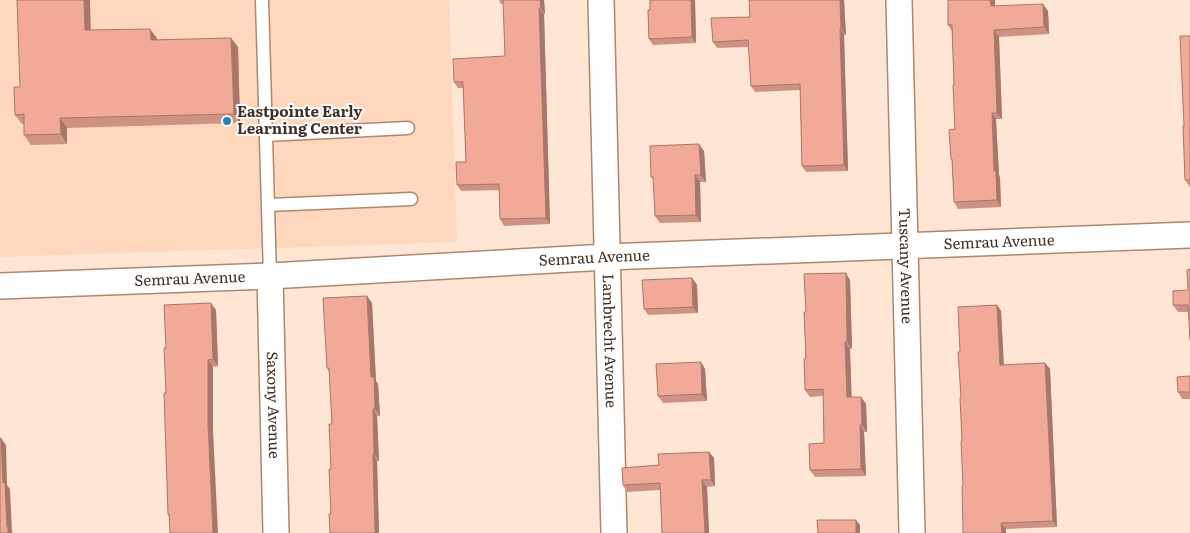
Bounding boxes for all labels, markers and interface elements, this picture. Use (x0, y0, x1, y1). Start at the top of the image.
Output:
place label: Eastpointe Early Learning Center (237, 99, 363, 139)
marker: Eastpointe Early Learning Center (221, 115, 233, 127)
street label: Tuscany Avenue (894, 208, 920, 324)
street label: Semrau Avenue (943, 227, 1055, 254)
street label: Semrau Avenue (538, 242, 650, 271)
street label: Semrau Avenue (134, 264, 246, 291)
street label: Lambrecht Avenue (598, 274, 624, 408)
street label: Saxony Avenue (262, 351, 287, 459)

